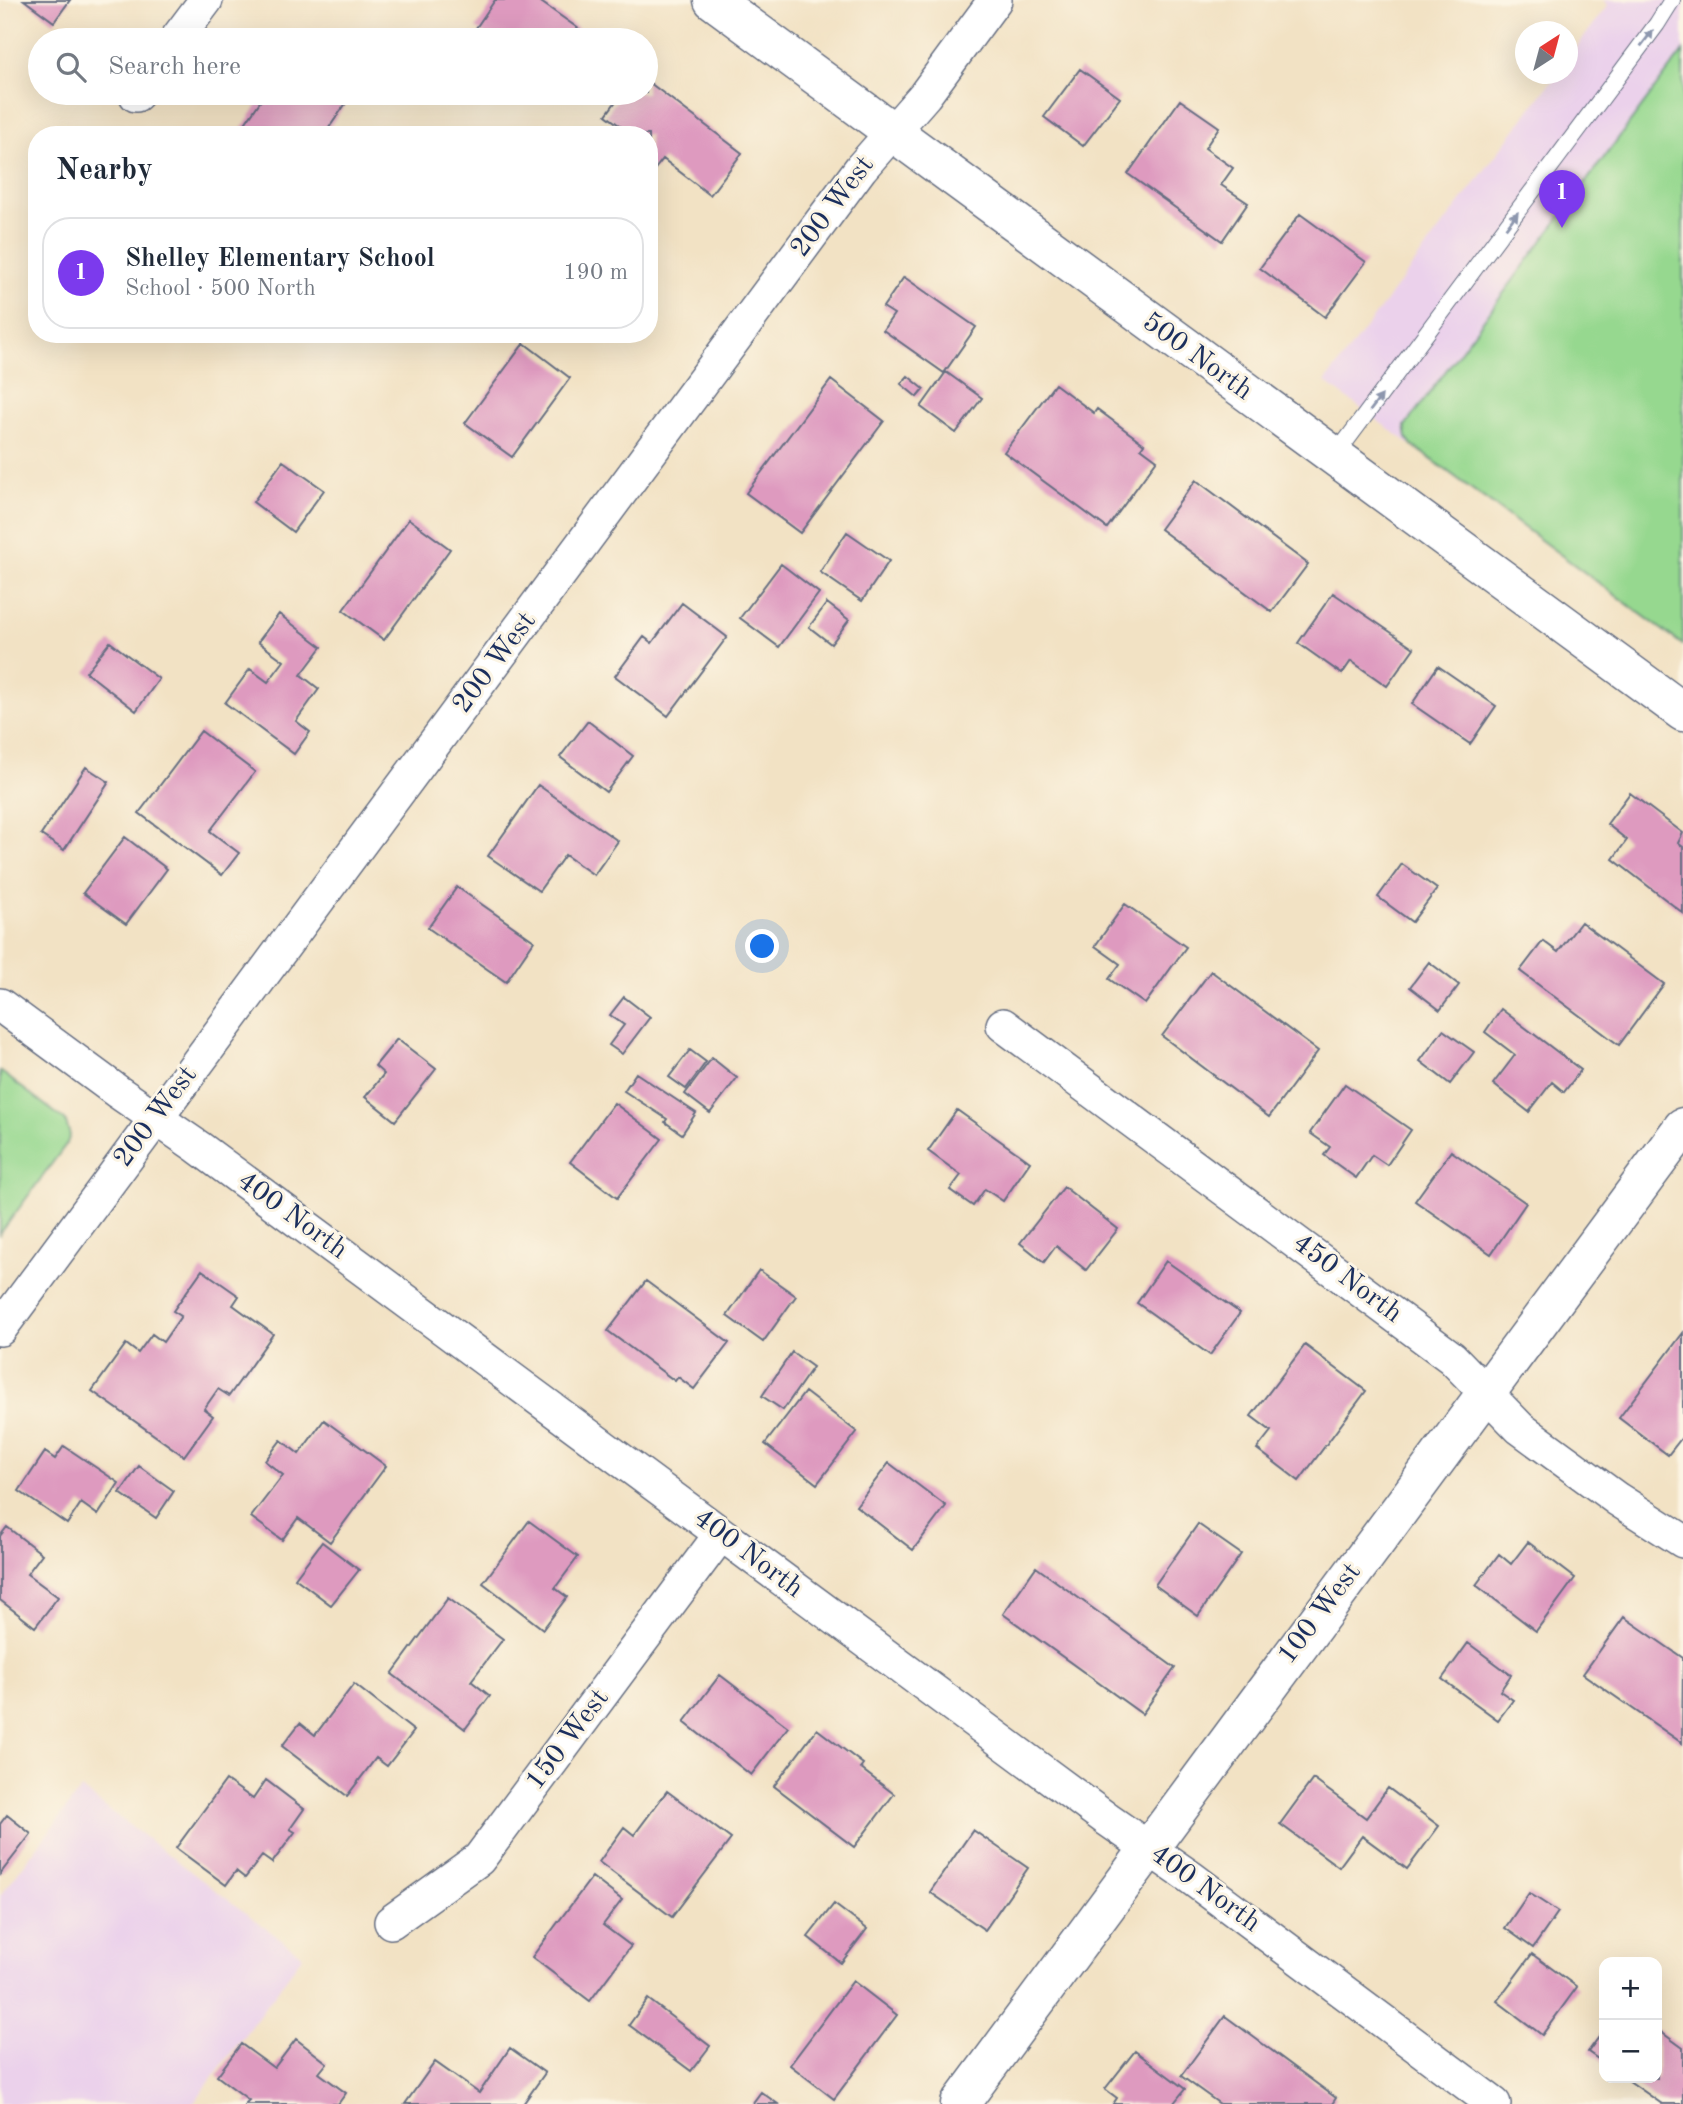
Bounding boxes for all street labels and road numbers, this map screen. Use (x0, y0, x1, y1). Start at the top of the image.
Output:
street label: 200 West (786, 151, 880, 263)
street label: 500 North (1137, 308, 1257, 406)
street label: 200 West (448, 607, 542, 719)
street label: 200 West (109, 1061, 203, 1173)
street label: 400 North (232, 1167, 352, 1265)
street label: 450 North (1287, 1229, 1407, 1329)
street label: 400 North (688, 1504, 808, 1604)
street label: 100 West (1273, 1558, 1367, 1670)
street label: 150 West (521, 1684, 615, 1796)
street label: 400 North (1145, 1840, 1265, 1938)

